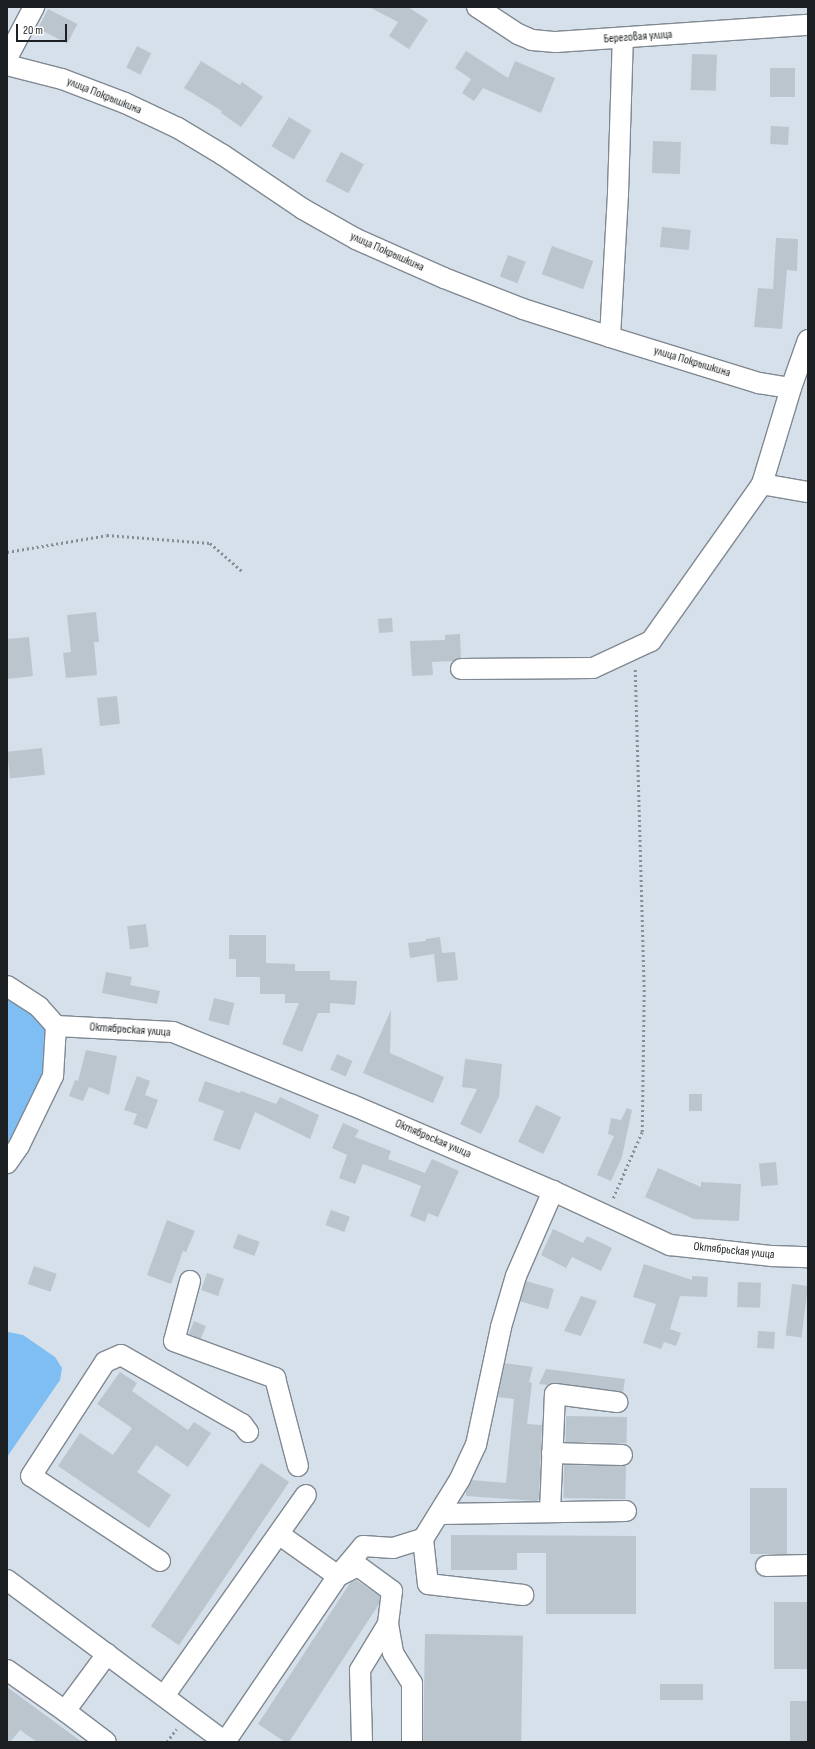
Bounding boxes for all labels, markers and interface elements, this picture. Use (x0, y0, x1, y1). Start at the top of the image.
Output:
scale bar (18, 16, 69, 42)
text: 20 m (23, 23, 43, 38)
street label: Береговая улица (603, 27, 673, 47)
street label: улица Покрышкина (64, 74, 144, 118)
street label: улица Покрышкина (348, 229, 426, 275)
street label: улица Покрышкина (652, 343, 732, 381)
street label: Октябрьская улица (89, 1020, 171, 1040)
street label: Октябрьская улица (393, 1116, 473, 1162)
street label: Октябрьская улица (693, 1240, 775, 1262)

